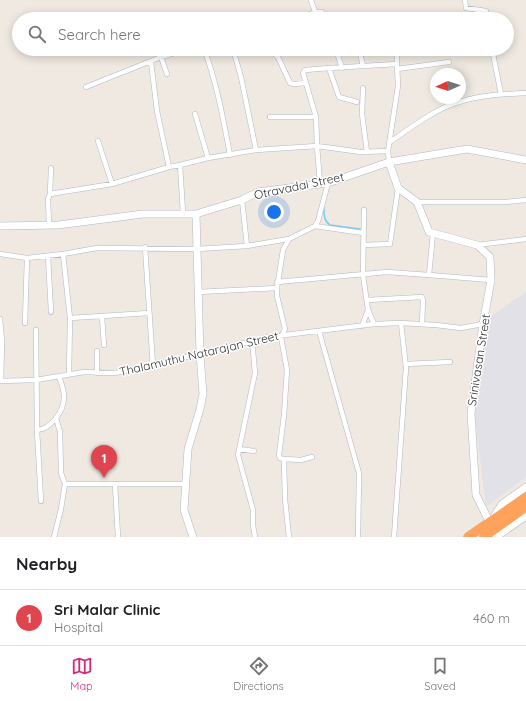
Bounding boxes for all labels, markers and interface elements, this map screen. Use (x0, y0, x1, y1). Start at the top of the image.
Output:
search box (12, 12, 514, 56)
icon: search (26, 23, 48, 45)
text: Search here (58, 25, 141, 44)
north arrow (430, 68, 466, 104)
street label: Otravadai Street (253, 169, 345, 202)
your location (264, 202, 284, 222)
street label: Srinivasan Street (464, 313, 493, 407)
street label: Thalamuthu Natarajan Street (118, 328, 280, 379)
pin: 1 (91, 445, 117, 478)
text: Nearby (16, 553, 77, 574)
text: Sri Malar Clinic (54, 600, 160, 619)
text: 1 (26, 610, 32, 626)
text: 460 m (473, 610, 510, 626)
text: Hospital (54, 619, 103, 635)
tab: Map (70, 655, 93, 693)
tab: Directions (233, 655, 284, 693)
tab: Saved (424, 655, 456, 693)

